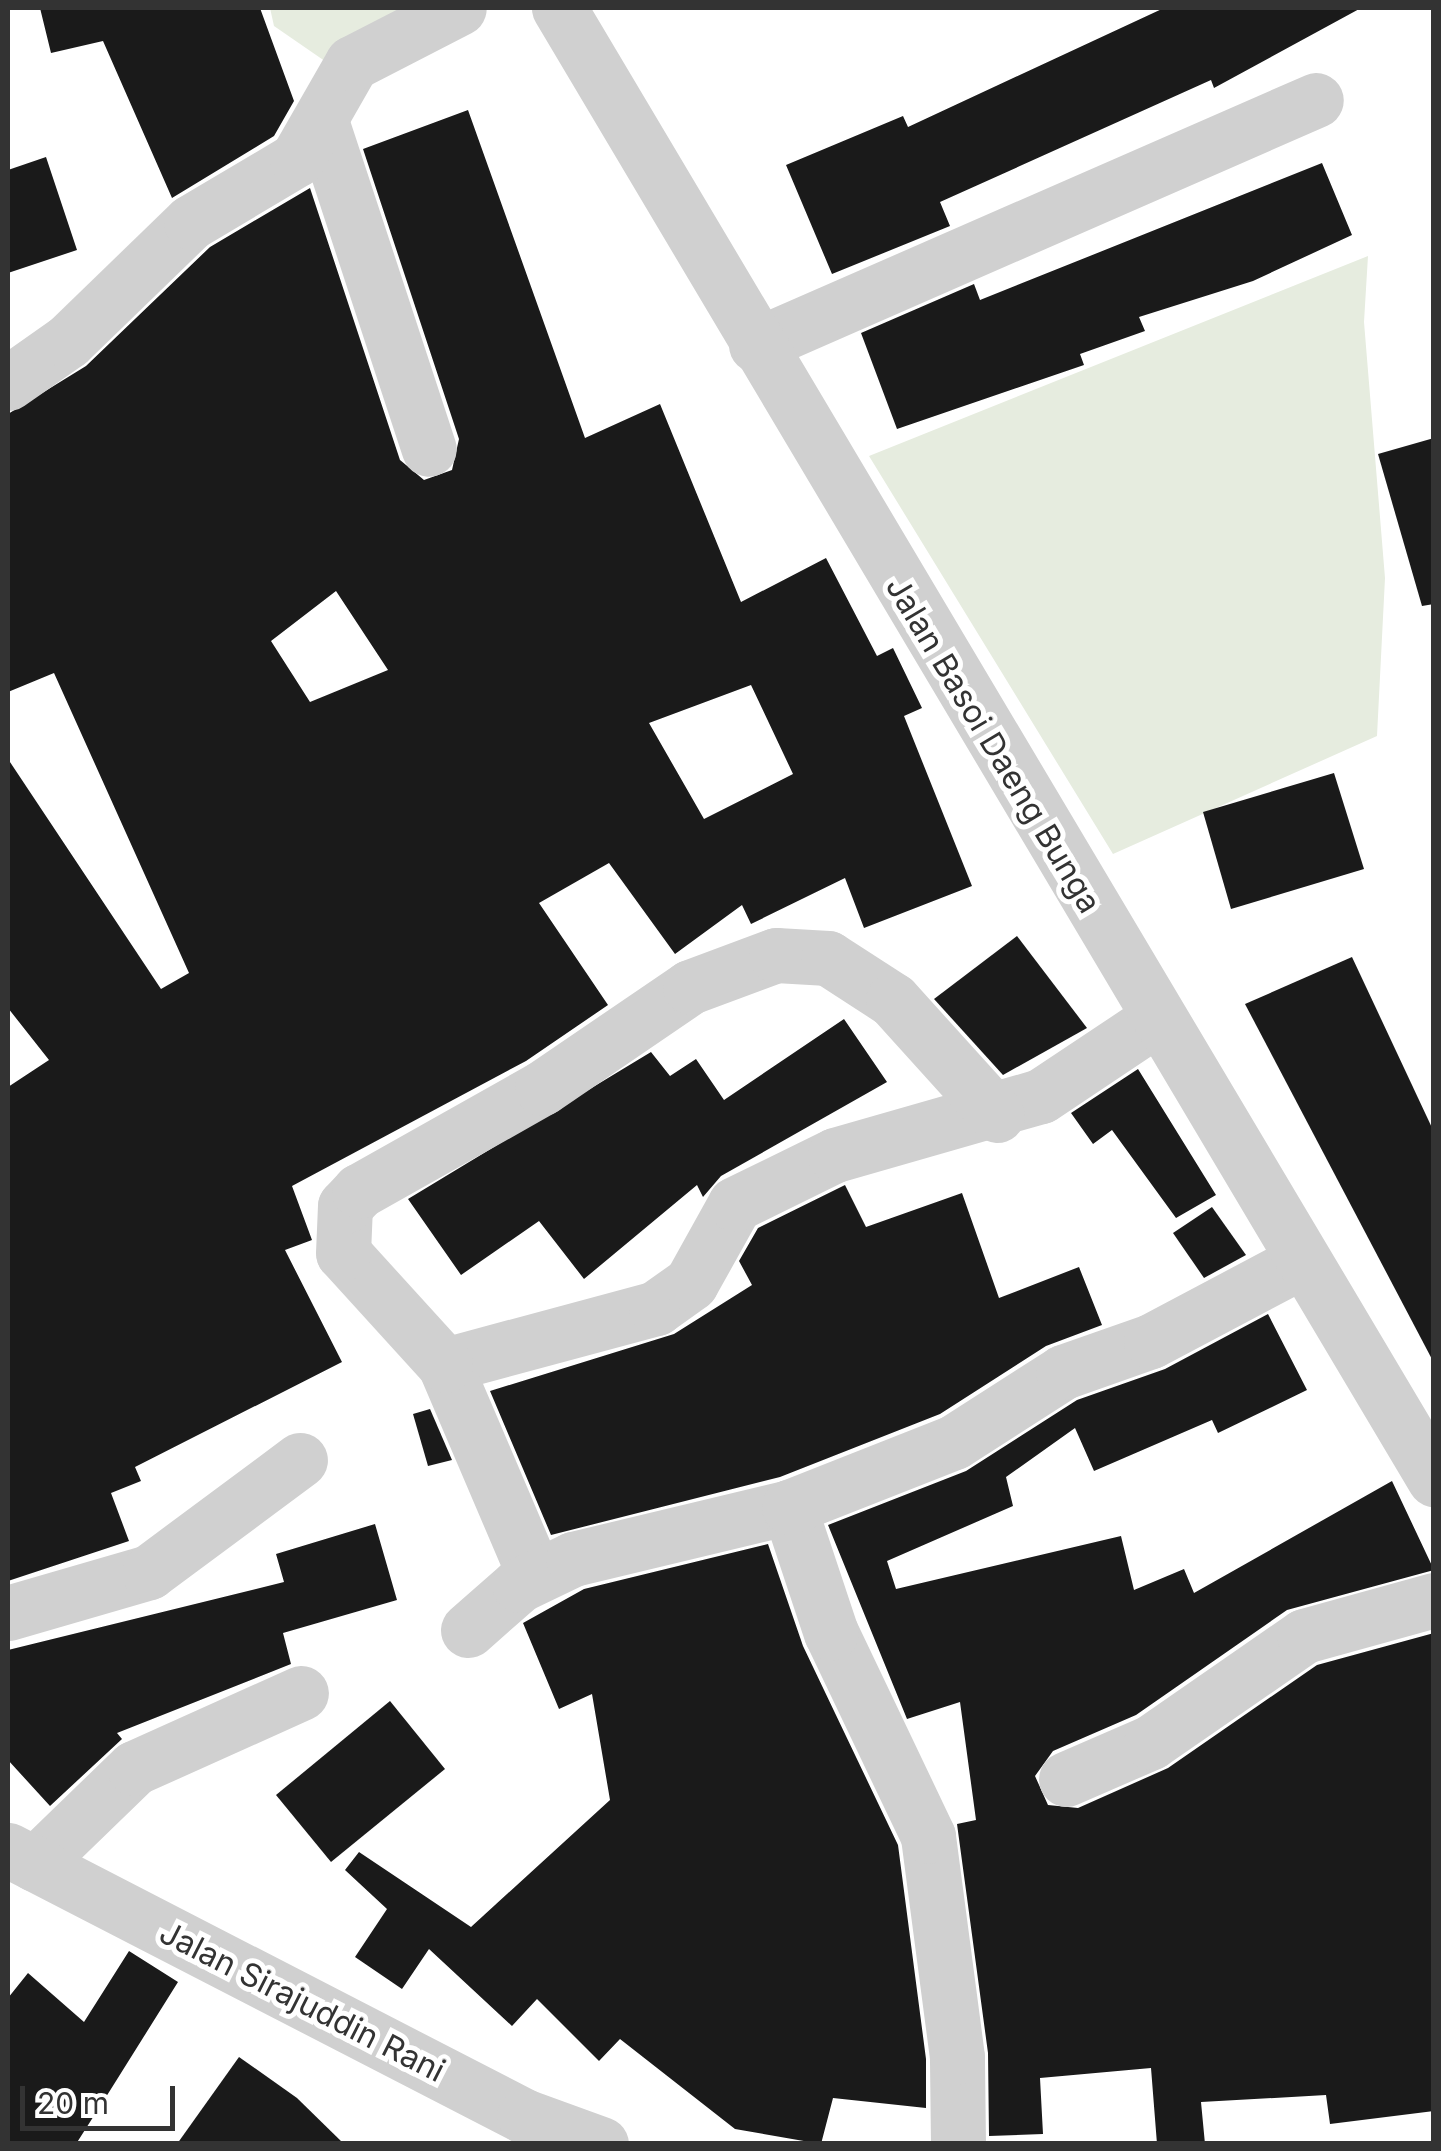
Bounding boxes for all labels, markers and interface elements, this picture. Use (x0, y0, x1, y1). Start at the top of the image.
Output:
street label: Jalan Basoi Daeng Bunga (877, 570, 1109, 920)
street label: Jalan Sirajuddin Rani (153, 1913, 451, 2091)
scale bar (25, 2066, 180, 2128)
text: 20 m (37, 2085, 109, 2121)

